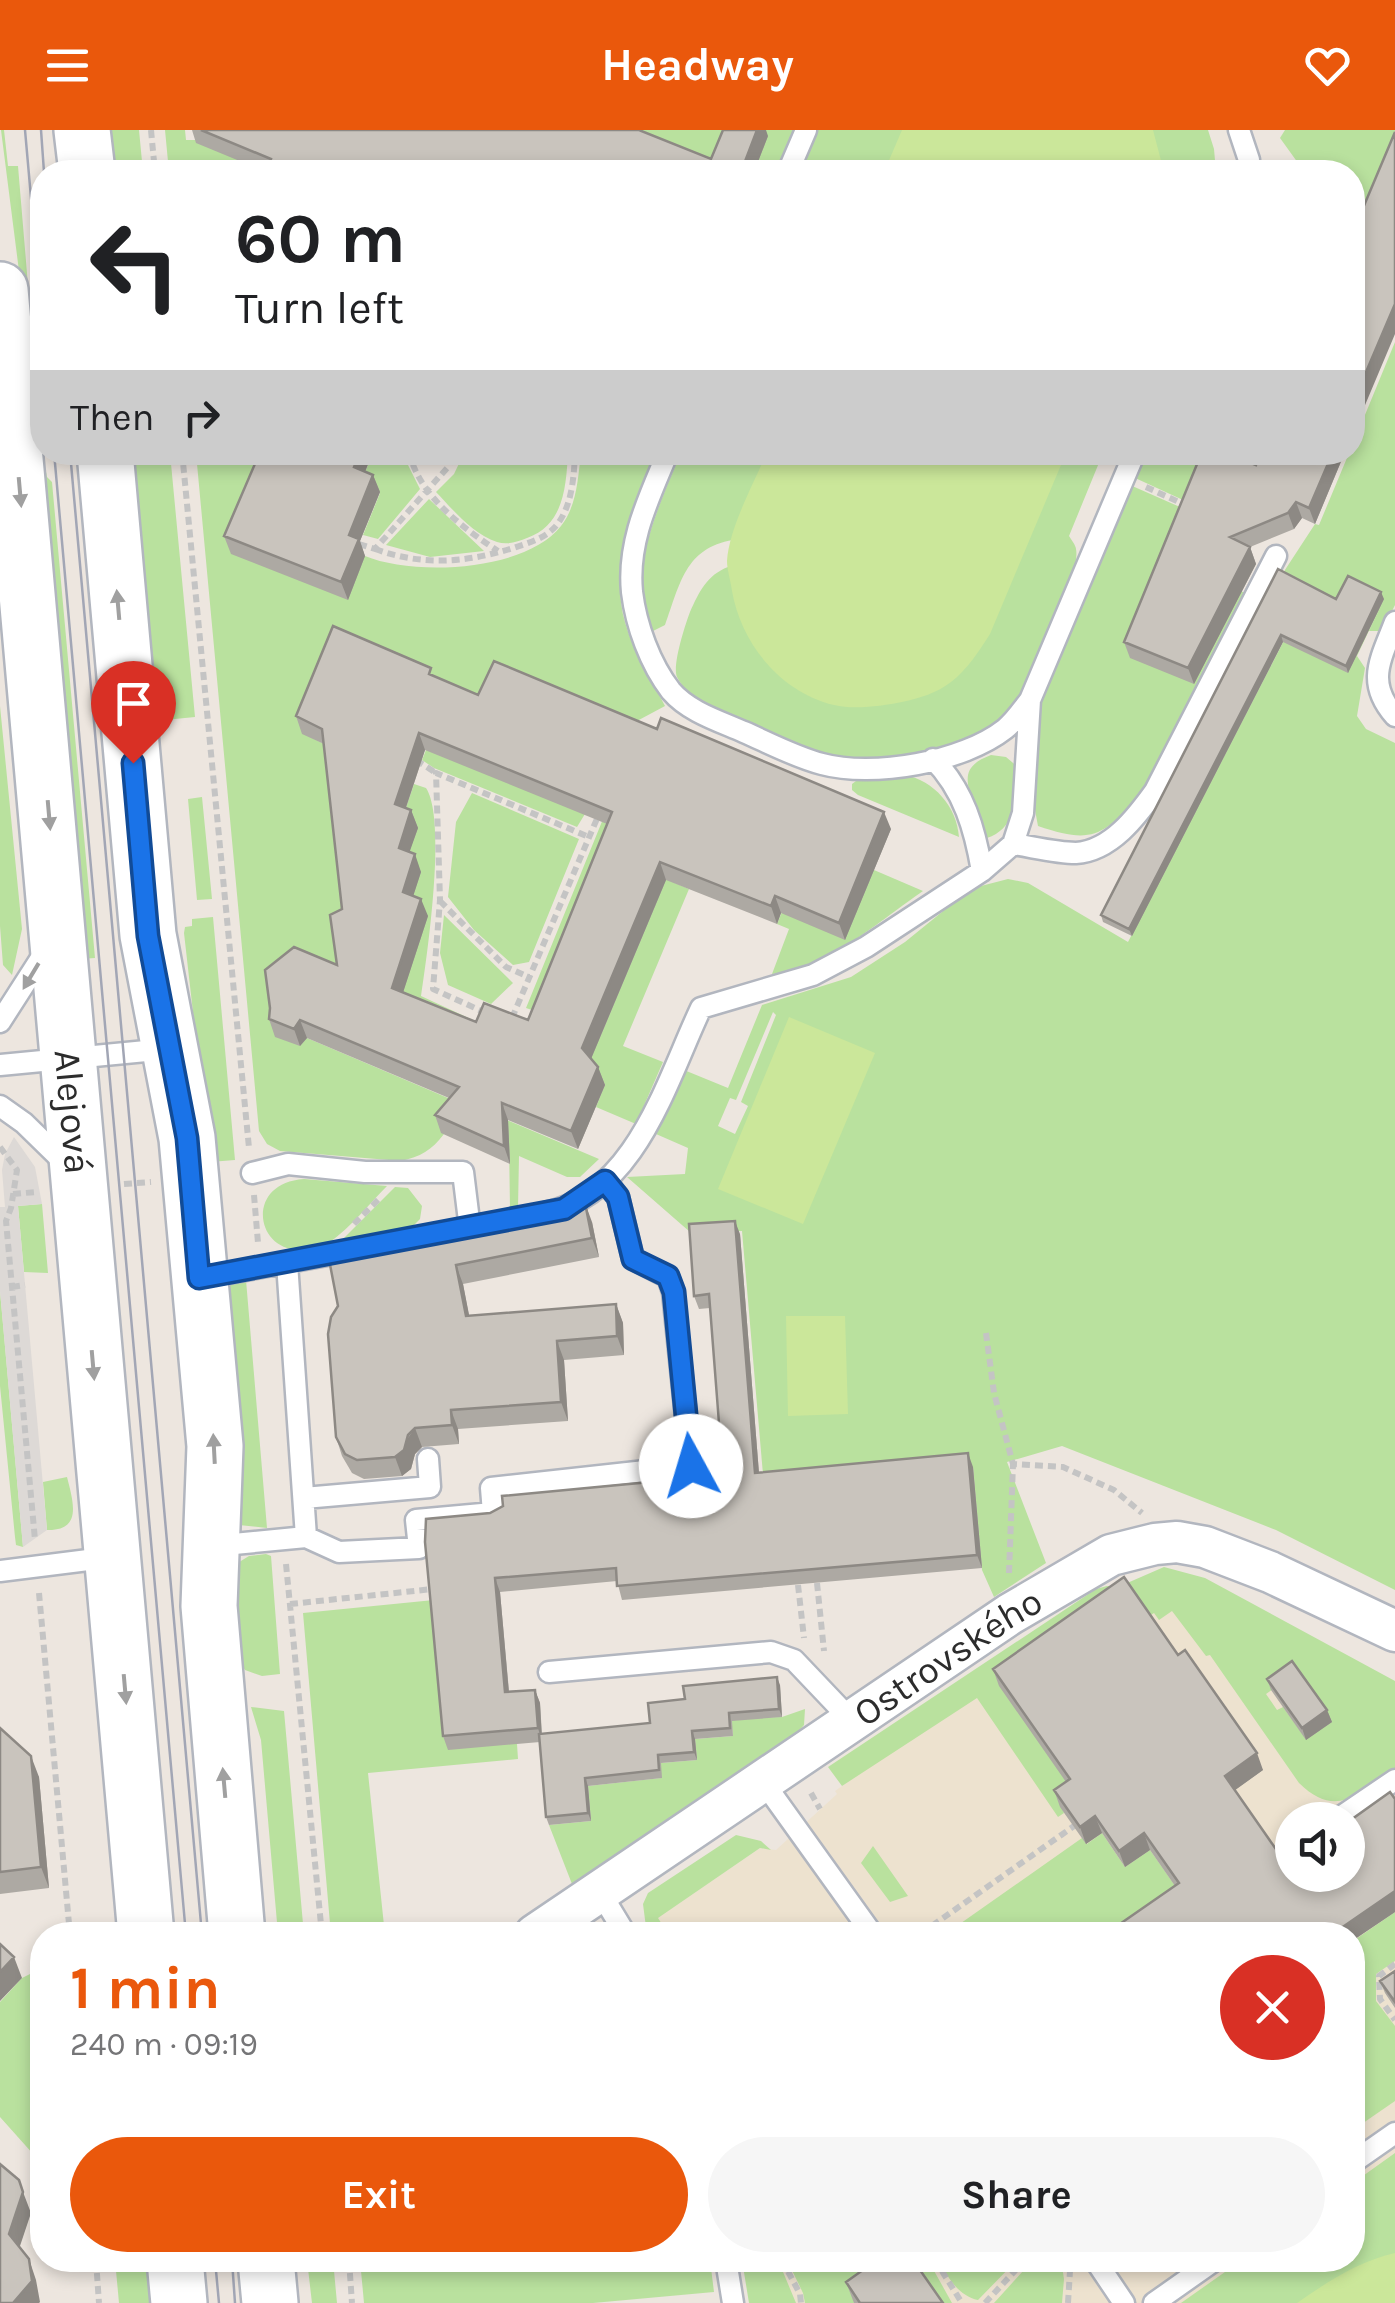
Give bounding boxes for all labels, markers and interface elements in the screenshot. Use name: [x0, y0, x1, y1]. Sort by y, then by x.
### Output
icon: menu: [40, 38, 95, 93]
icon: heart: [1300, 38, 1355, 93]
text: Headway: [601, 39, 794, 91]
text: 60 m: [235, 198, 406, 280]
icon: left: [70, 200, 200, 330]
text: Turn left: [235, 282, 404, 334]
icon: right: [174, 390, 229, 445]
text: Then: [70, 395, 154, 440]
one-way arrow: [12, 476, 28, 508]
one-way arrow: [110, 588, 126, 620]
pin: [91, 661, 176, 764]
icon: arrive: [106, 676, 161, 731]
one-way arrow: [41, 800, 57, 832]
one-way arrow: [23, 962, 40, 990]
street label: Alejová: [45, 1048, 100, 1176]
one-way arrow: [86, 1350, 102, 1382]
position arrow: [639, 1414, 743, 1518]
one-way arrow: [206, 1432, 222, 1464]
street label: Ostrovského: [845, 1578, 1050, 1736]
one-way arrow: [117, 1673, 133, 1705]
one-way arrow: [216, 1767, 232, 1799]
map controls: [1275, 1802, 1365, 1892]
button: sound: [1275, 1802, 1365, 1892]
text: 1 min: [70, 1953, 221, 2023]
button: close: [1220, 1955, 1325, 2060]
text: 240 m · 09:19: [70, 2026, 258, 2063]
button: Exit: [70, 2137, 688, 2252]
button: Share: [708, 2137, 1325, 2252]

